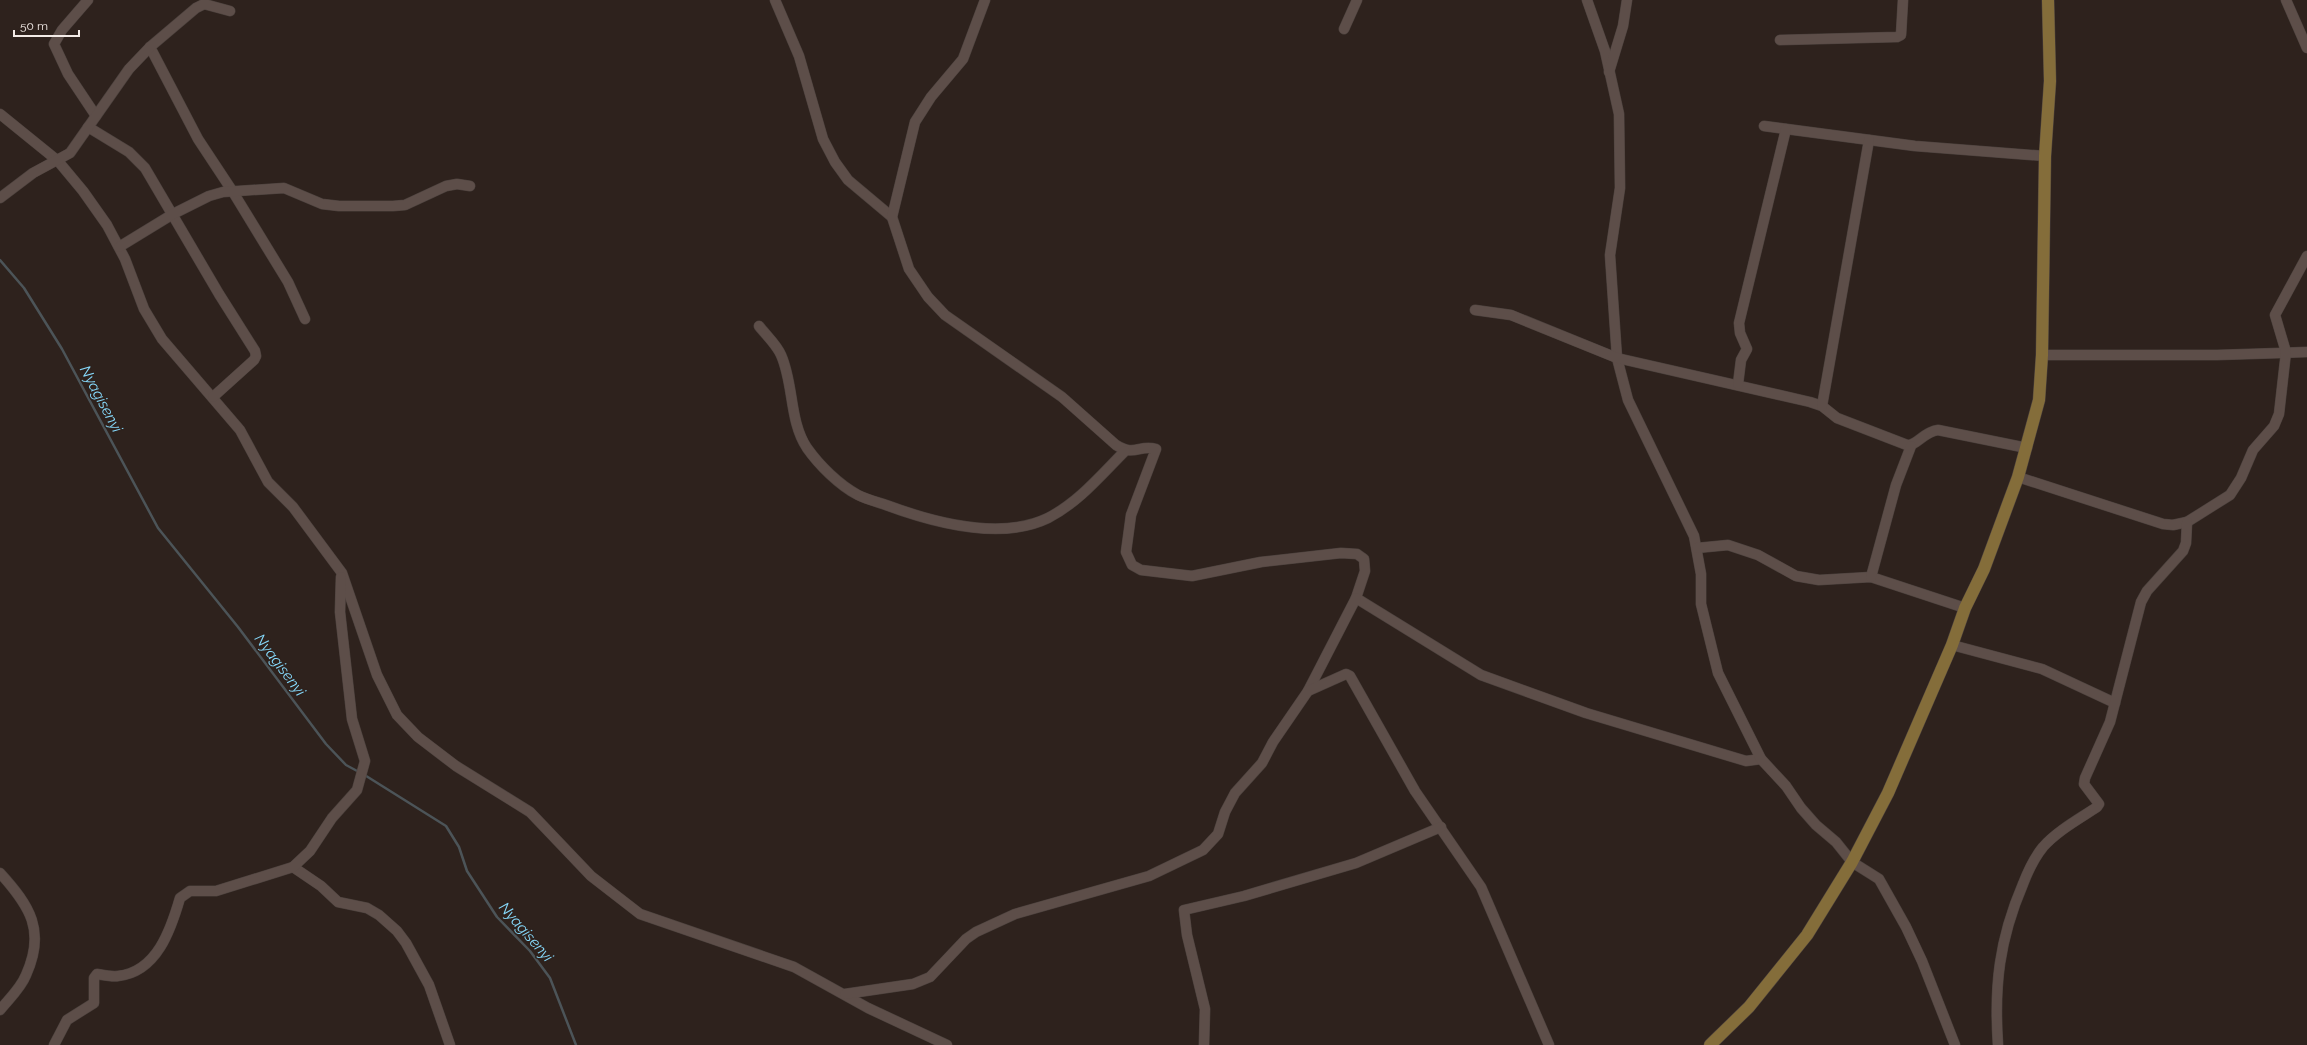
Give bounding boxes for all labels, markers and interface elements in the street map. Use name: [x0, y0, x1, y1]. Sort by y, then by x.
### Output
scale bar: [14, 12, 79, 38]
text: 50 m: [20, 19, 48, 33]
water label: Nyagisenyi: [76, 362, 126, 436]
water label: Nyagisenyi: [251, 630, 310, 700]
water label: Nyagisenyi: [495, 899, 557, 966]

